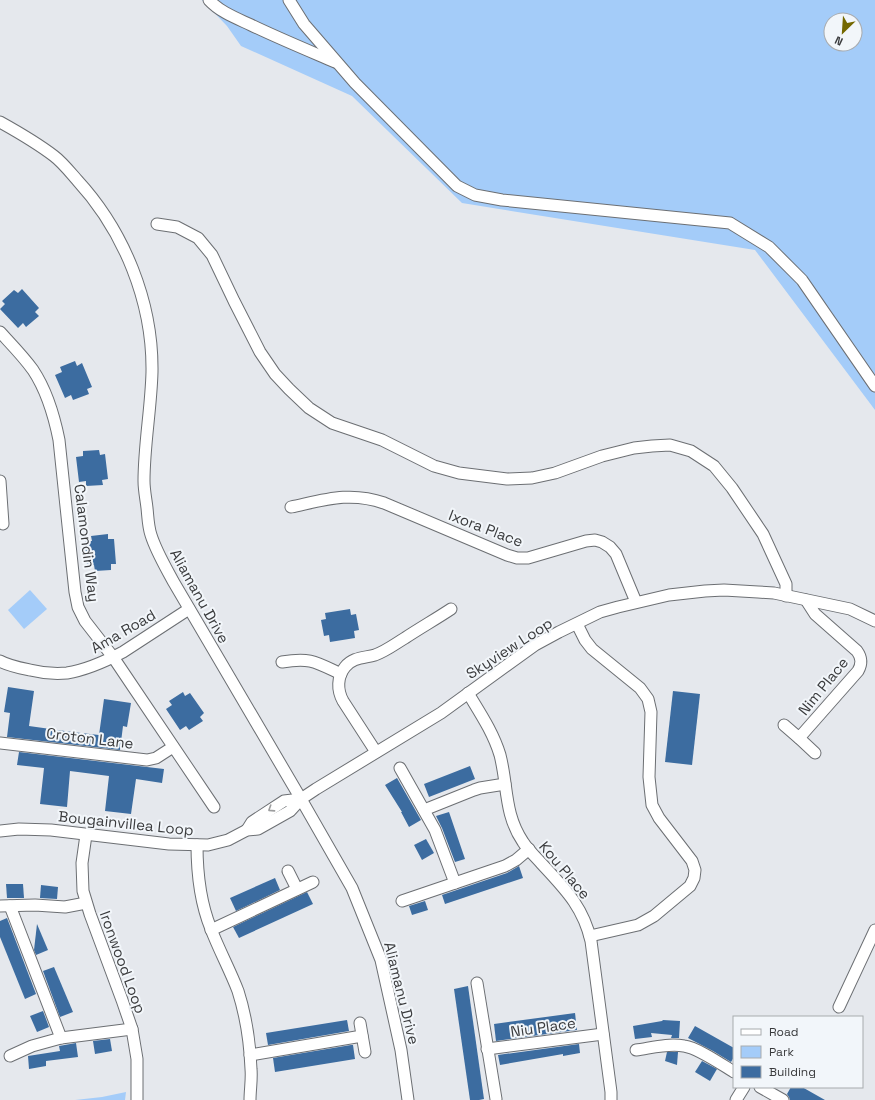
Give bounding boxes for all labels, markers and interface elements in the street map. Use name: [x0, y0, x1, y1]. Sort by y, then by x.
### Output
north arrow: [823, 12, 863, 52]
text: N: [832, 33, 845, 49]
street label: Calamondin Way: [70, 483, 104, 603]
street label: Ixora Place: [446, 505, 526, 551]
street label: Aliamanu Drive: [166, 545, 234, 647]
street label: Ama Road: [87, 605, 159, 657]
street label: Skyview Loop: [462, 613, 556, 683]
street label: Nim Place: [794, 653, 852, 719]
street label: Croton Lane: [45, 723, 135, 753]
one-way arrow: [268, 804, 275, 812]
street label: Bougainvillea Loop: [57, 806, 195, 840]
street label: Kou Place: [535, 837, 595, 903]
street label: Ironwood Loop: [96, 908, 150, 1016]
street label: Aliamanu Drive: [380, 940, 424, 1046]
street label: Niu Place: [509, 1013, 577, 1041]
legend: [733, 1016, 863, 1088]
text: Road: [769, 1024, 798, 1040]
text: Park: [769, 1044, 794, 1060]
text: Building: [769, 1064, 816, 1080]

